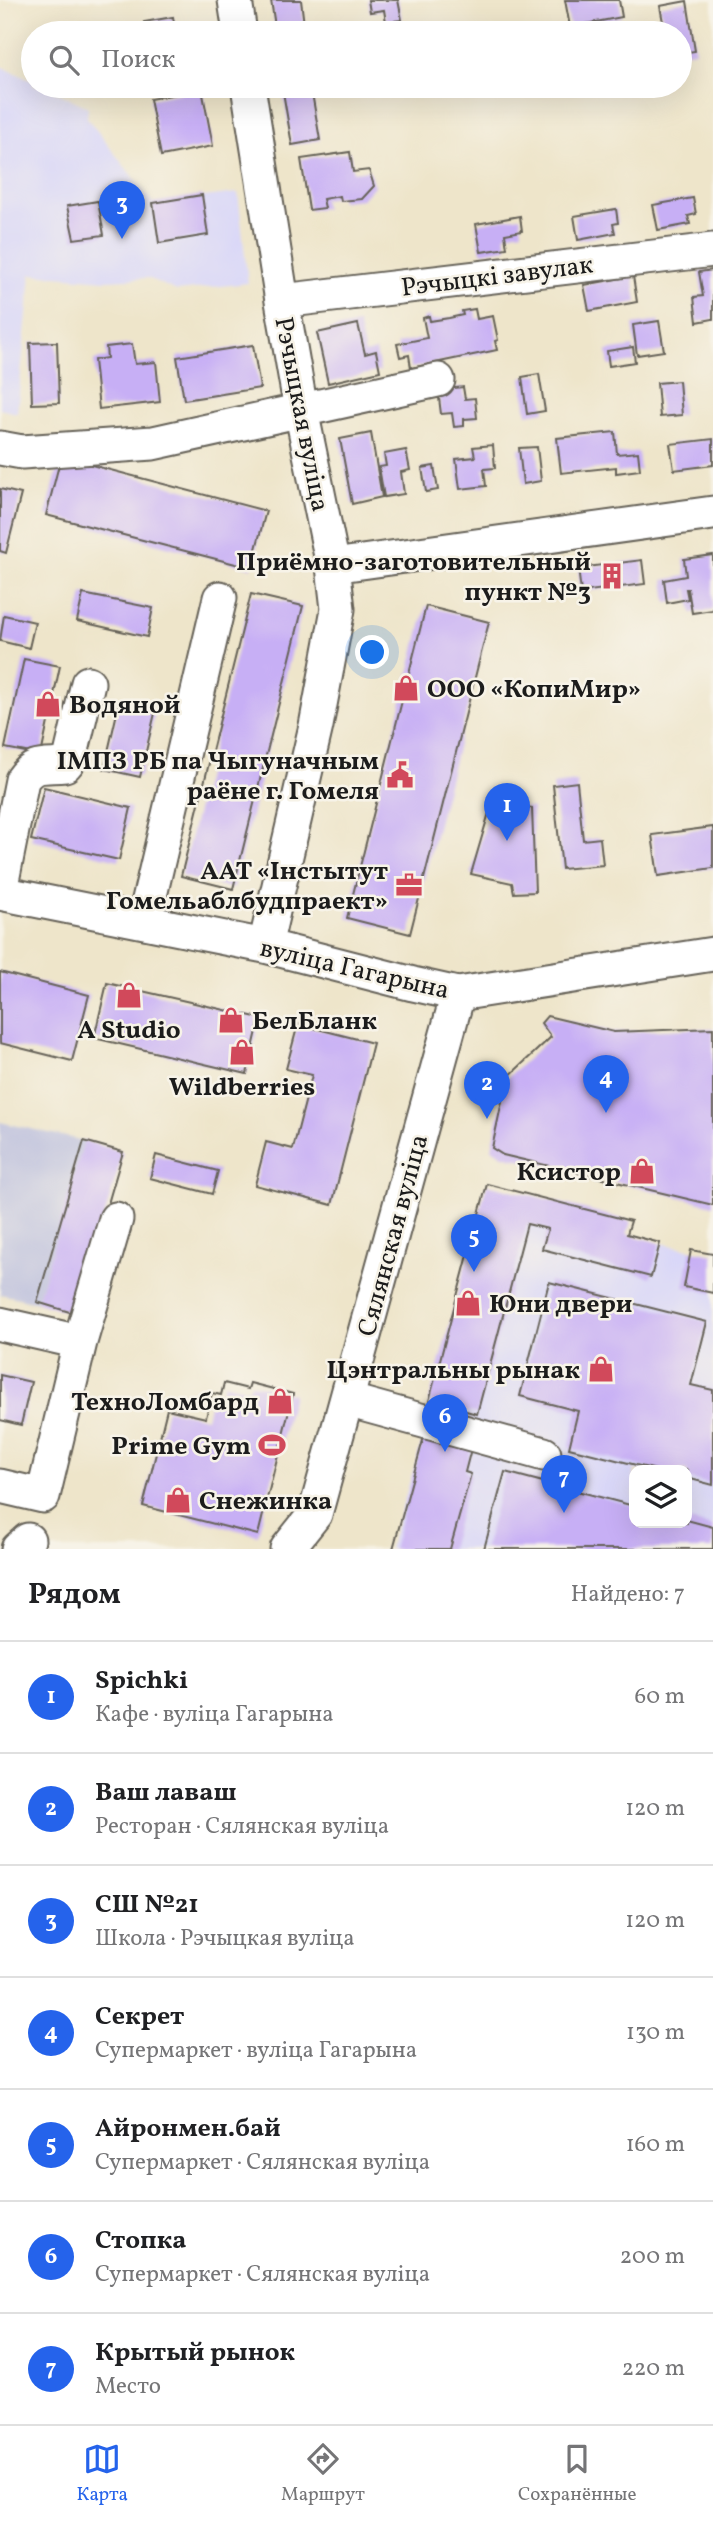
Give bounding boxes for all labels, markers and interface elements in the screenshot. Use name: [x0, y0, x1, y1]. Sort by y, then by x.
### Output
search box: [21, 21, 692, 98]
icon: search: [45, 41, 83, 79]
text: Поиск: [101, 42, 175, 78]
pin: 3: [99, 181, 145, 239]
street label: Рэчыцкі завулак: [399, 247, 595, 307]
street label: Рэчыцкая вуліца: [265, 314, 338, 515]
place label: Приёмно-заготовительный пункт №3: [236, 545, 591, 611]
building icon: Приёмно-заготовительный пункт №3: [597, 561, 627, 591]
your location: [355, 635, 389, 669]
place label: ООО «КопиМир»: [427, 672, 641, 708]
shop icon: ООО «КопиМир»: [391, 673, 421, 703]
place label: Водяной: [69, 688, 180, 724]
shop icon: Водяной: [33, 689, 63, 719]
place label: ІМПЗ РБ па Чыгуначным раёне г. Гомеля: [57, 744, 379, 810]
public building icon: ІМПЗ РБ па Чыгуначным раёне г. Гомеля: [385, 760, 415, 790]
pin: 1: [484, 783, 530, 841]
place label: ААТ «Інстытут Гомельаблбудпраект»: [106, 854, 389, 920]
office icon: ААТ «Інстытут Гомельаблбудпраект»: [394, 870, 424, 900]
street label: вуліца Гагарына: [256, 931, 453, 1009]
shop icon: A Studio: [114, 980, 144, 1010]
place label: БелБланк: [252, 1004, 377, 1040]
shop icon: БелБланк: [216, 1005, 246, 1035]
place label: A Studio: [77, 1013, 181, 1049]
shop icon: Wildberries: [227, 1037, 257, 1067]
pin: 4: [583, 1055, 629, 1113]
pin: 2: [464, 1061, 510, 1119]
place label: Wildberries: [169, 1070, 315, 1106]
street label: Сялянская вуліца: [350, 1131, 438, 1341]
place label: Ксистор: [516, 1155, 621, 1191]
shop icon: Ксистор: [627, 1156, 657, 1186]
pin: 5: [451, 1214, 497, 1272]
place label: Юни двери: [489, 1287, 632, 1323]
shop icon: Юни двери: [453, 1288, 483, 1318]
place label: Цэнтральны рынак: [327, 1353, 580, 1389]
shop icon: Цэнтральны рынак: [586, 1354, 616, 1384]
place label: ТехноЛомбард: [71, 1385, 259, 1421]
shop icon: ТехноЛомбард: [265, 1386, 295, 1416]
pin: 6: [422, 1394, 468, 1452]
place label: Prime Gym: [111, 1429, 251, 1465]
sports icon: Prime Gym: [257, 1430, 287, 1460]
pin: 7: [541, 1455, 587, 1513]
map controls: [629, 1465, 692, 1528]
button: layers: [629, 1465, 692, 1528]
place label: Снежинка: [199, 1484, 332, 1520]
shop icon: Снежинка: [163, 1485, 193, 1515]
text: Рядом: [28, 1574, 121, 1616]
text: Найдено: 7: [571, 1579, 685, 1611]
text: Spichki: [95, 1663, 188, 1699]
text: 1: [46, 1681, 56, 1713]
text: 60 m: [635, 1681, 685, 1713]
text: Кафе · вуліца Гагарына: [95, 1699, 334, 1731]
text: Ваш лаваш: [95, 1775, 237, 1811]
text: 2: [45, 1793, 57, 1825]
text: 120 m: [625, 1793, 685, 1825]
text: Ресторан · Сялянская вуліца: [95, 1811, 389, 1843]
text: СШ №21: [95, 1887, 199, 1923]
text: 3: [45, 1905, 57, 1937]
text: 120 m: [625, 1905, 685, 1937]
text: Школа · Рэчыцкая вуліца: [95, 1923, 355, 1955]
text: Секрет: [95, 1999, 184, 2035]
text: 4: [44, 2017, 58, 2049]
text: 130 m: [626, 2017, 685, 2049]
text: Супермаркет · вуліца Гагарына: [95, 2035, 417, 2067]
text: Айронмен.бай: [95, 2111, 281, 2147]
text: 5: [45, 2129, 57, 2161]
text: 160 m: [626, 2129, 685, 2161]
text: Супермаркет · Сялянская вуліца: [95, 2147, 430, 2179]
text: Стопка: [95, 2223, 186, 2259]
text: 6: [45, 2241, 57, 2273]
text: 200 m: [620, 2241, 685, 2273]
text: Супермаркет · Сялянская вуліца: [95, 2259, 430, 2291]
text: Крытый рынок: [95, 2335, 295, 2371]
text: 7: [46, 2353, 57, 2385]
text: 220 m: [622, 2353, 685, 2385]
text: Место: [95, 2371, 161, 2403]
tab: Карта: [77, 2440, 128, 2508]
tab: Маршрут: [281, 2440, 365, 2508]
tab: Сохранённые: [518, 2440, 636, 2508]

